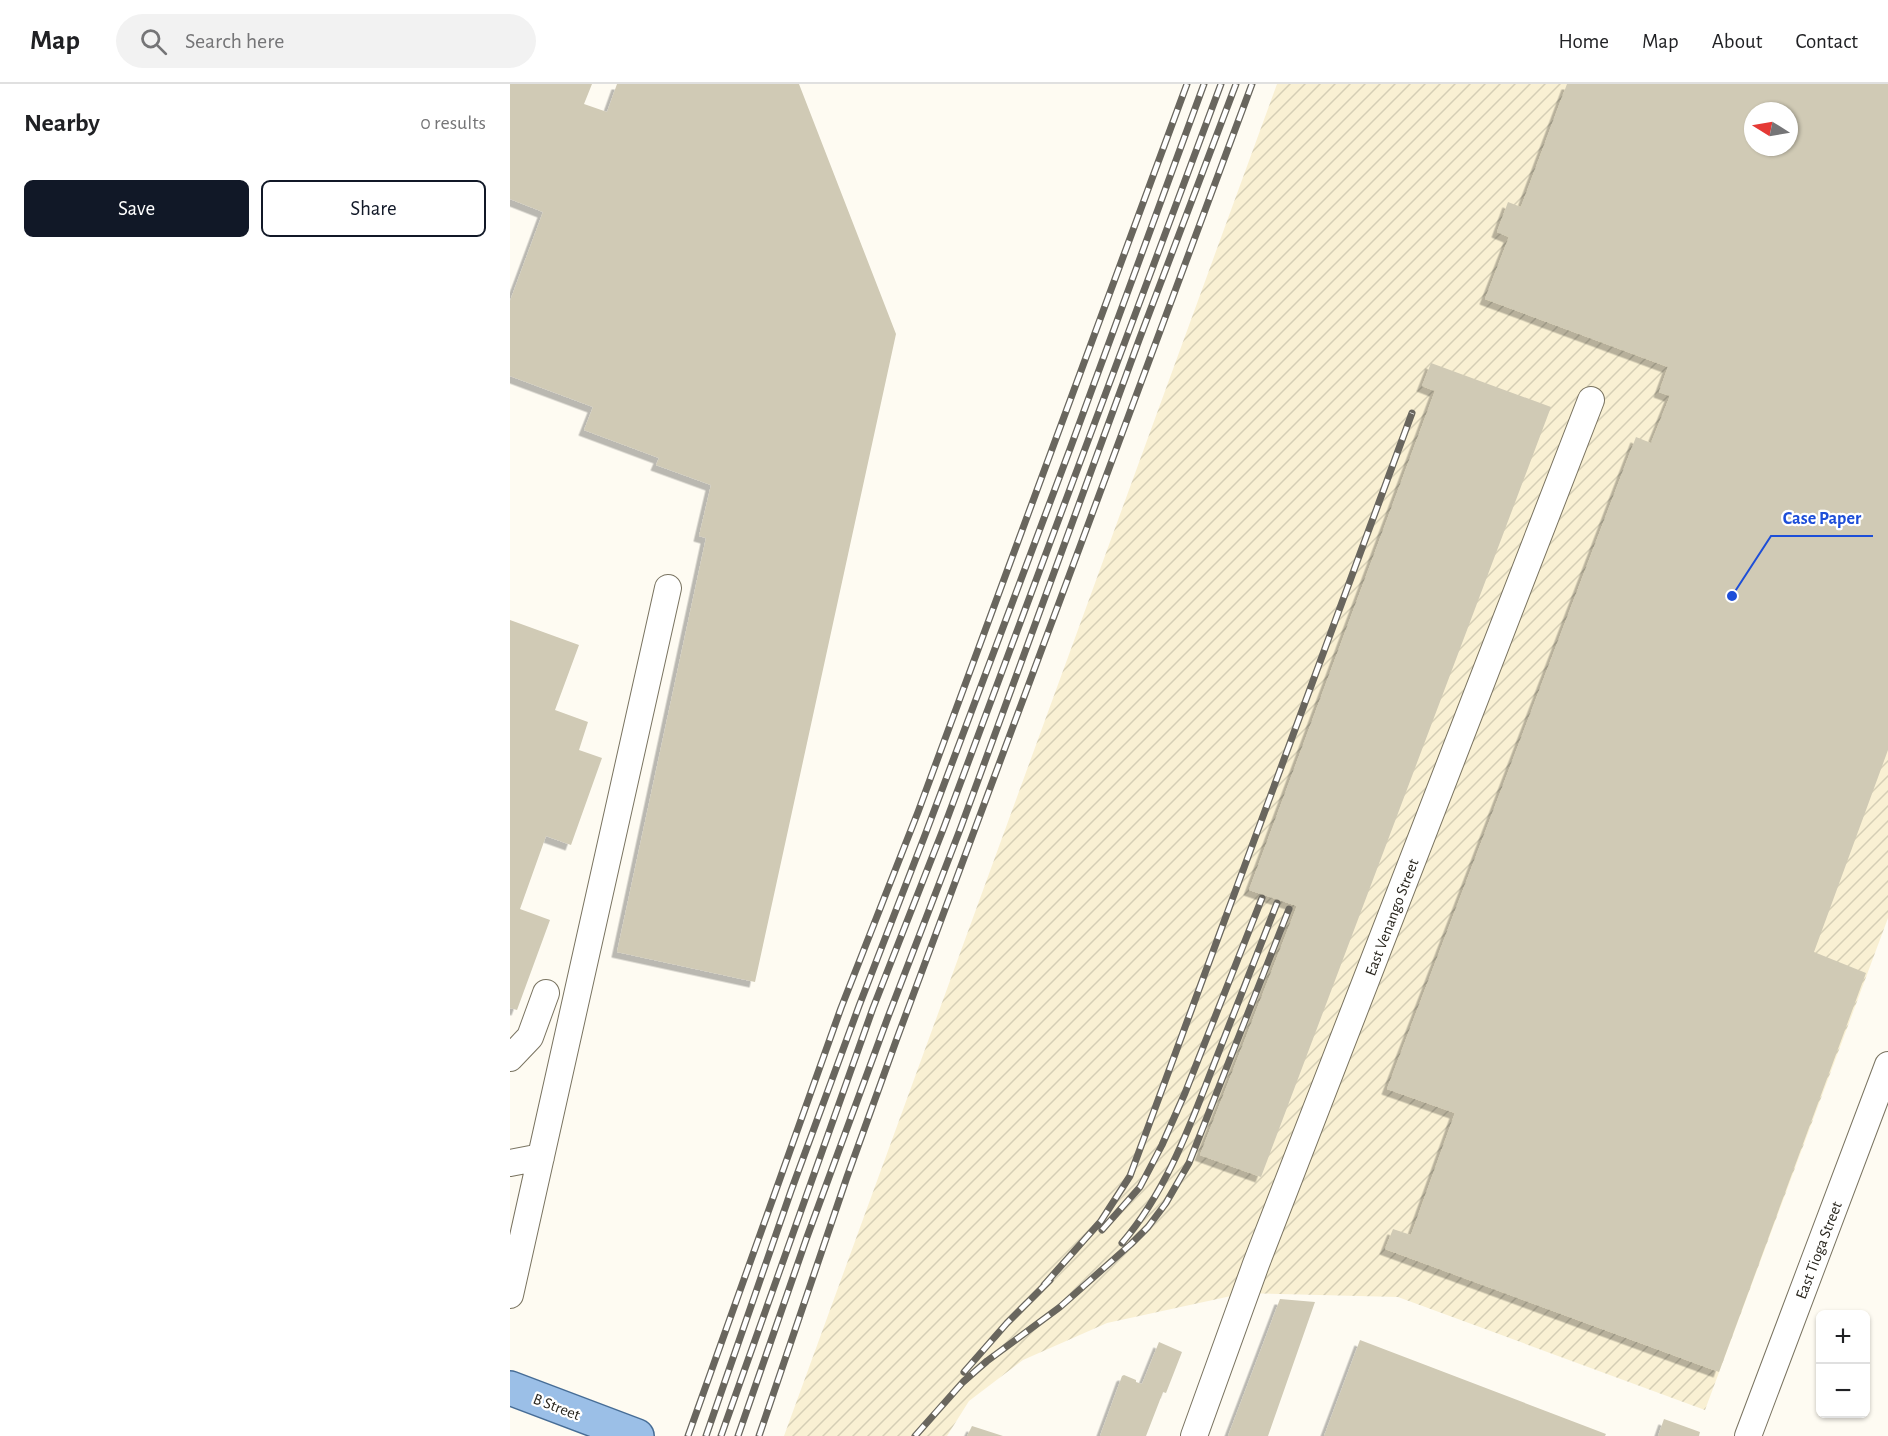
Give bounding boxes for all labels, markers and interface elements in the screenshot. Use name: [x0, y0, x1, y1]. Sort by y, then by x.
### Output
search box: [116, 14, 536, 68]
icon: search: [137, 25, 170, 58]
text: Map: [30, 27, 80, 55]
text: Search here: [185, 30, 284, 52]
text: Home: [1558, 31, 1609, 52]
text: Map: [1642, 31, 1679, 52]
text: About: [1712, 31, 1762, 52]
text: Contact: [1795, 31, 1858, 52]
north arrow: [1744, 102, 1798, 156]
text: Nearby: [24, 110, 100, 136]
text: 0 results: [420, 113, 486, 133]
button: Save: [24, 180, 249, 237]
button: Share: [261, 180, 486, 237]
callout: Case Paper: [1771, 500, 1873, 536]
text: Case Paper: [1783, 510, 1862, 528]
street label: East Venango Street: [1362, 857, 1422, 978]
street label: East Tioga Street: [1793, 1199, 1845, 1301]
map controls: [1816, 1310, 1870, 1418]
button: +: [1816, 1310, 1870, 1364]
button: −: [1816, 1364, 1870, 1418]
street label: B Street: [531, 1391, 582, 1423]

